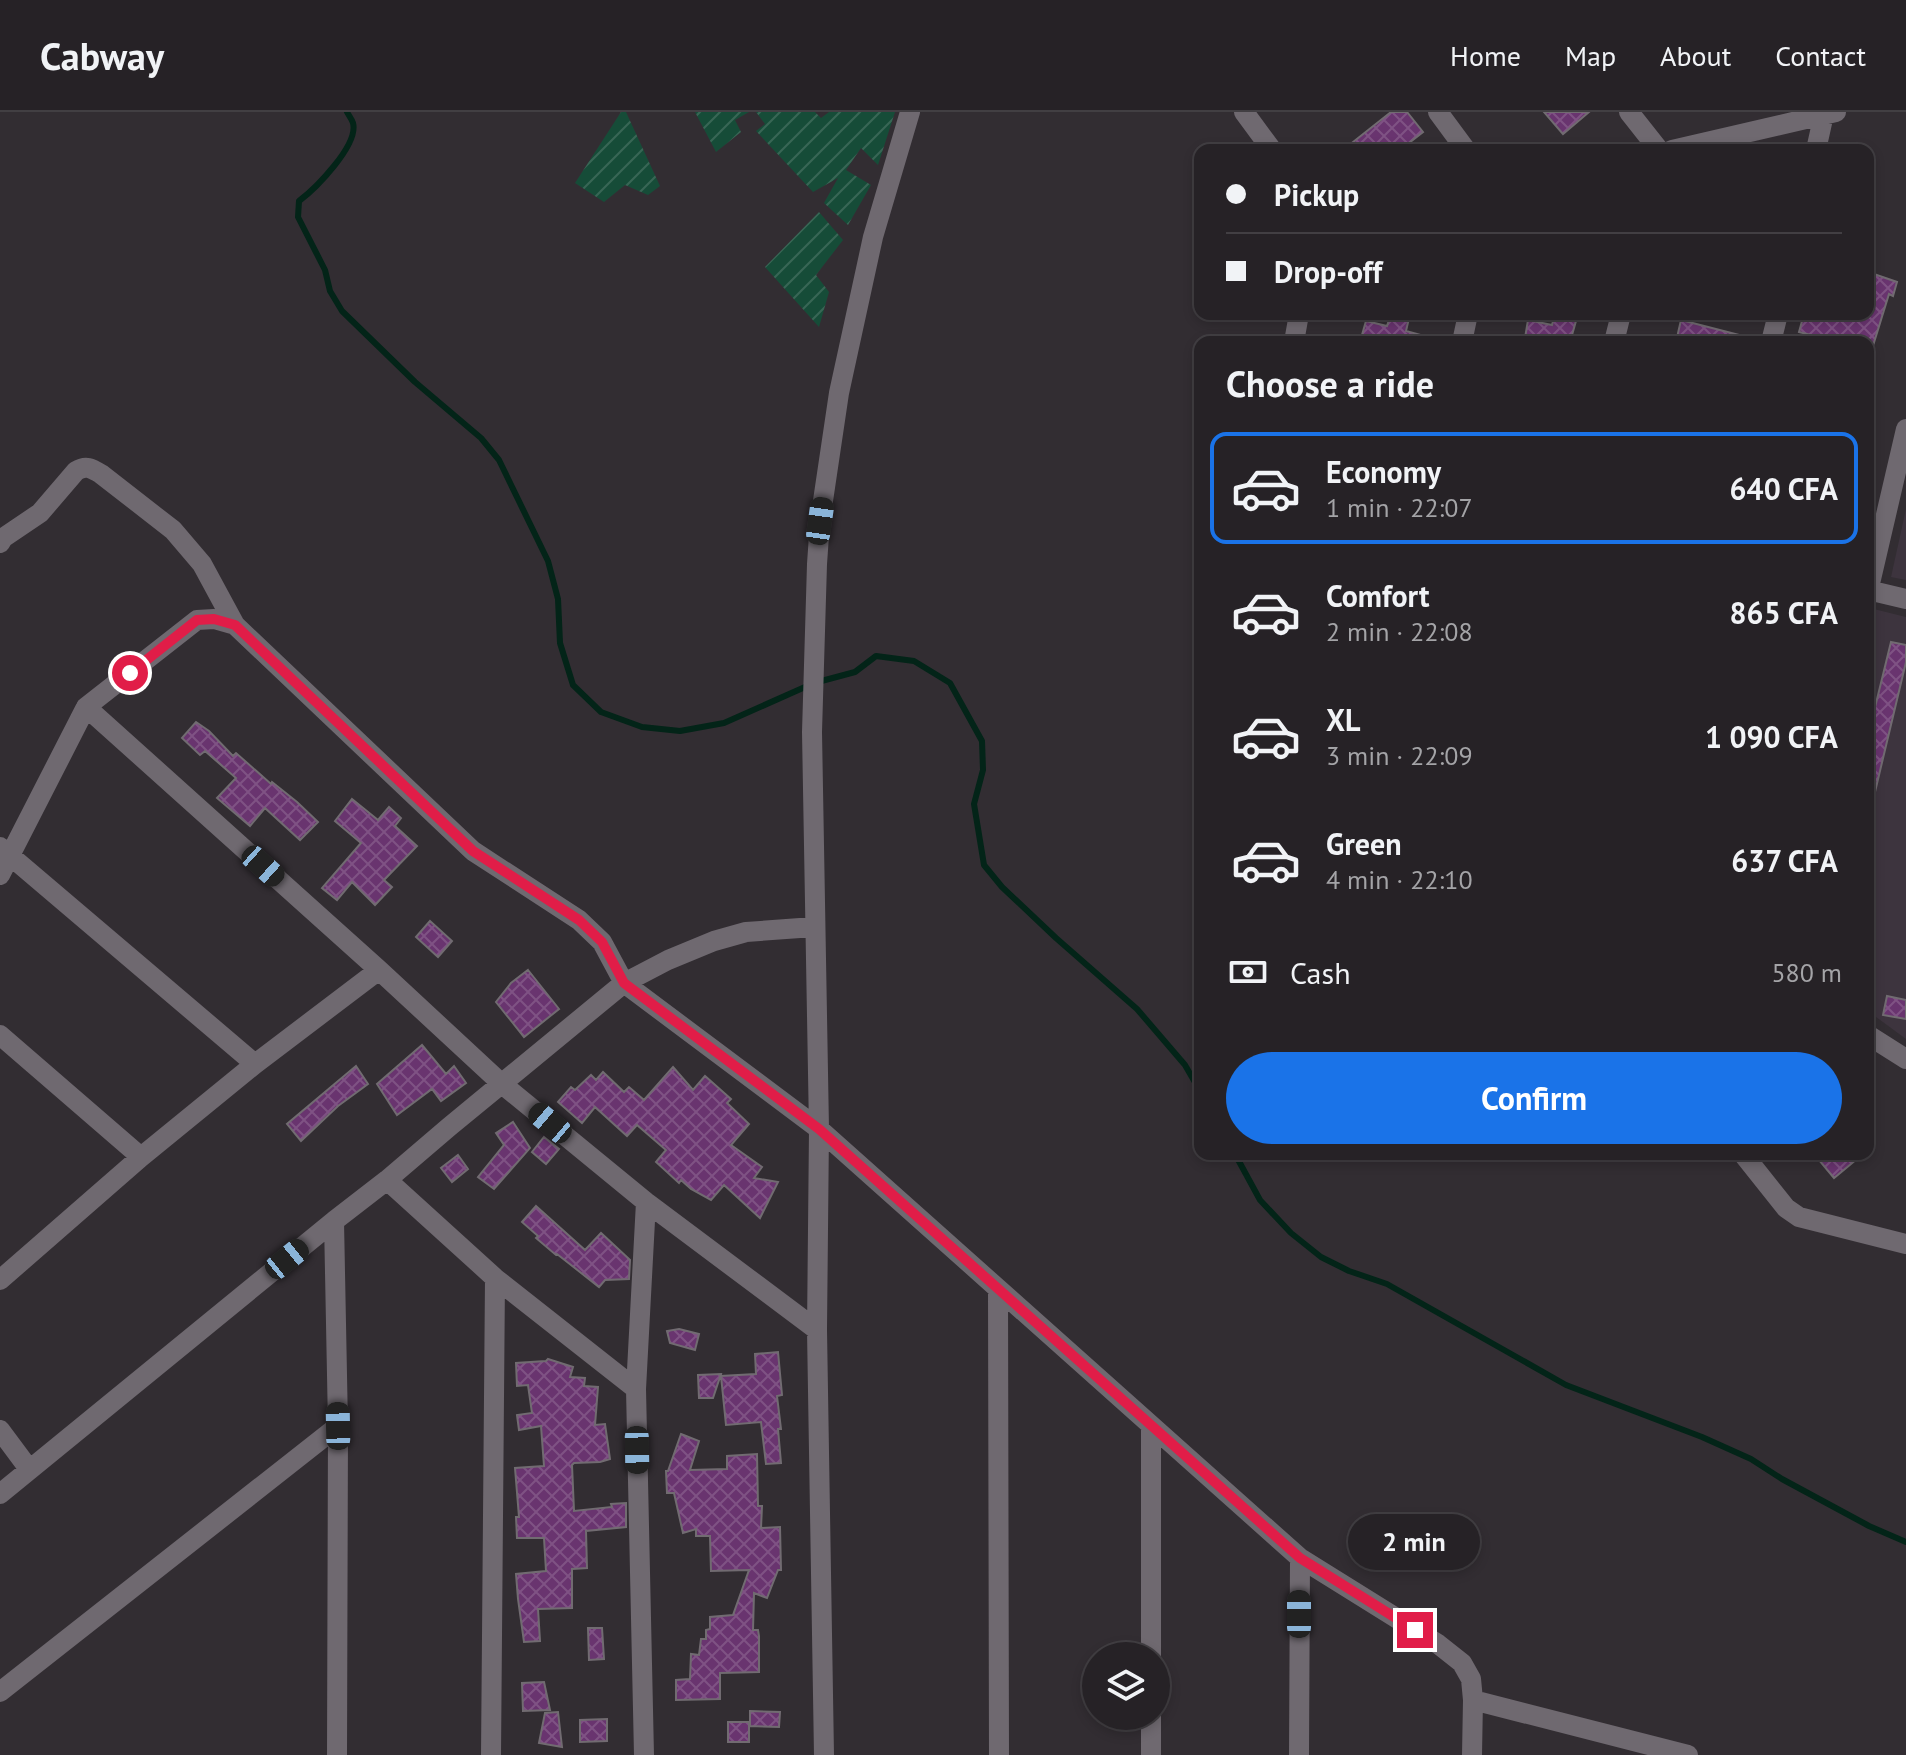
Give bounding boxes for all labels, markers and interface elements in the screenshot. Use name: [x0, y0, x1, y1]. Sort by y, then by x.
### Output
text: Cabway: [40, 31, 164, 80]
text: Home: [1450, 37, 1521, 74]
text: Map: [1565, 37, 1616, 74]
text: About: [1660, 37, 1731, 74]
text: Contact: [1775, 37, 1866, 74]
text: Pickup: [1274, 175, 1359, 214]
text: Drop-off: [1274, 252, 1382, 291]
text: Choose a ride: [1226, 360, 1434, 407]
icon: car: [1230, 452, 1302, 524]
text: Economy: [1326, 452, 1441, 491]
text: 640 CFA: [1730, 469, 1838, 508]
text: 1 min · 22:07: [1326, 491, 1473, 524]
car: [805, 496, 835, 546]
icon: car: [1230, 576, 1302, 648]
text: Comfort: [1326, 576, 1429, 615]
text: 865 CFA: [1730, 593, 1838, 632]
text: 2 min · 22:08: [1326, 615, 1473, 648]
route start: [112, 655, 148, 691]
icon: car: [1230, 700, 1302, 772]
text: XL: [1326, 700, 1360, 739]
text: 1 090 CFA: [1705, 717, 1838, 756]
text: 3 min · 22:09: [1326, 739, 1473, 772]
icon: car: [1230, 824, 1302, 896]
text: Green: [1326, 824, 1401, 863]
car: [237, 841, 289, 891]
text: 637 CFA: [1731, 841, 1838, 880]
text: 4 min · 22:10: [1326, 863, 1473, 896]
icon: cash: [1226, 950, 1270, 994]
text: Cash: [1290, 953, 1351, 992]
text: 580 m: [1771, 956, 1842, 989]
button: Confirm: [1226, 1052, 1842, 1144]
car: [524, 1098, 576, 1148]
car: [261, 1235, 313, 1283]
car: [326, 1402, 350, 1450]
car: [625, 1426, 649, 1474]
callout: 2 min: [1349, 1514, 1481, 1570]
text: 2 min: [1382, 1525, 1446, 1558]
car: [1287, 1590, 1311, 1638]
route end: [1397, 1612, 1433, 1648]
map controls: [1082, 1642, 1170, 1730]
button: layers: [1082, 1642, 1170, 1730]

